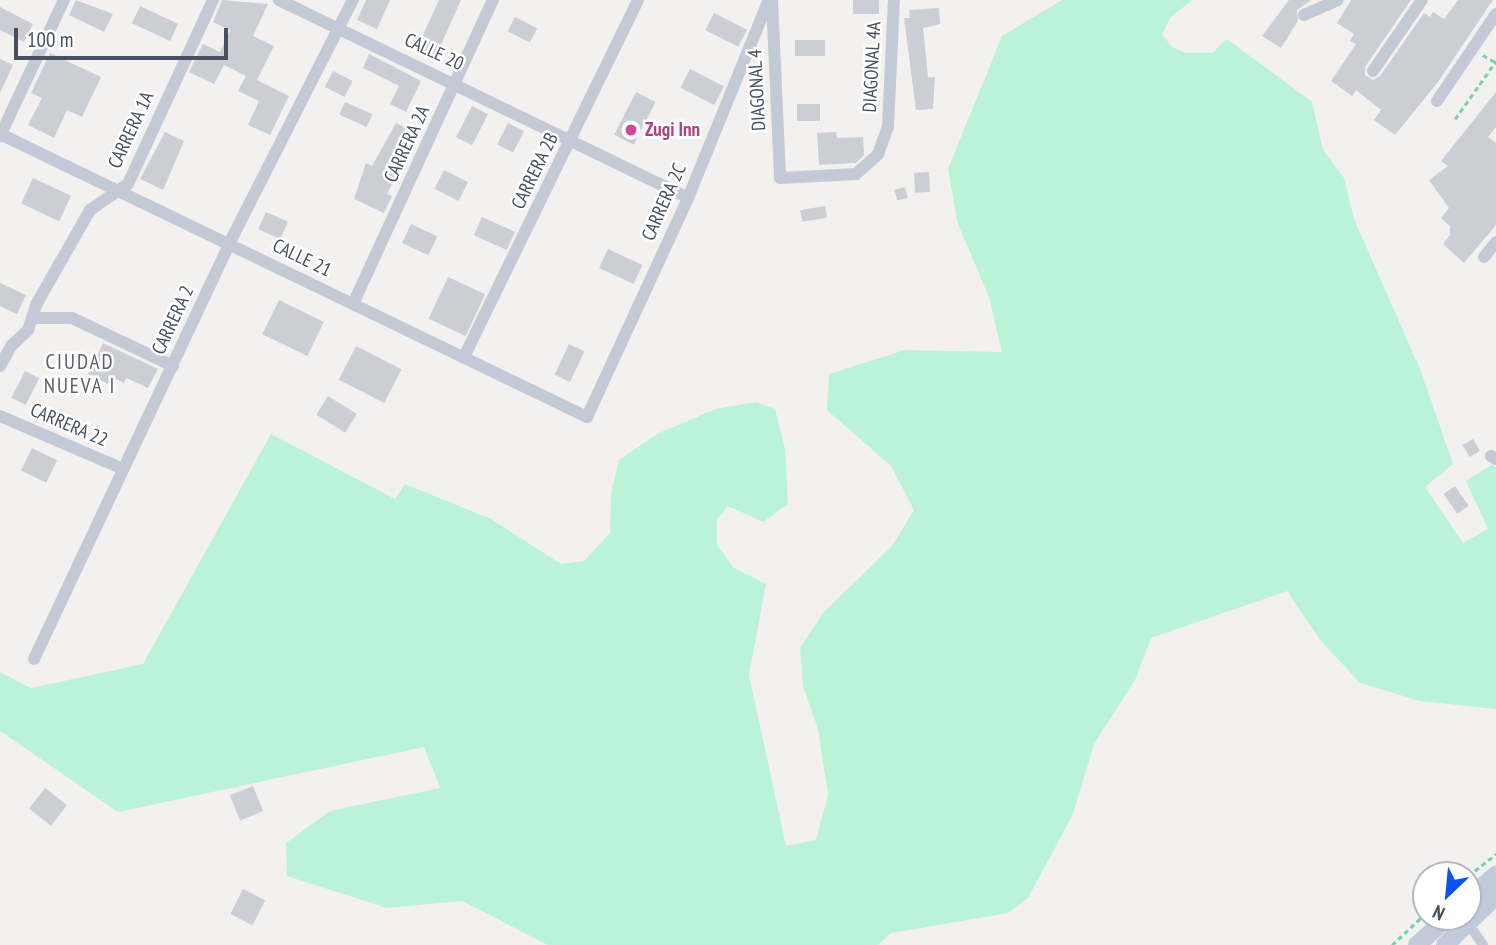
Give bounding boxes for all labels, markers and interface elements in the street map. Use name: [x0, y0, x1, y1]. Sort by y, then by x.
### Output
scale bar: [18, 14, 231, 58]
street label: DIAGONAL 4A: [858, 21, 886, 113]
text: 100 m: [27, 26, 73, 53]
street label: CALLE 20: [401, 29, 467, 75]
street label: DIAGONAL 4: [743, 48, 771, 132]
street label: CARRERA 1A: [103, 88, 159, 172]
street label: CARRERA 2A: [379, 102, 435, 186]
place label: Zugi Inn: [645, 119, 700, 141]
marker: Zugi Inn: [623, 122, 639, 138]
street label: CARRERA 2B: [507, 129, 563, 213]
street label: CARRERA 2C: [637, 160, 691, 244]
street label: CALLE 21: [269, 234, 335, 282]
street label: CARRERA 2: [147, 282, 199, 358]
district label: CIUDAD NUEVA I: [44, 349, 116, 399]
street label: CARRERA 22: [27, 398, 111, 452]
north arrow: [1412, 861, 1482, 931]
text: N: [1429, 900, 1449, 926]

